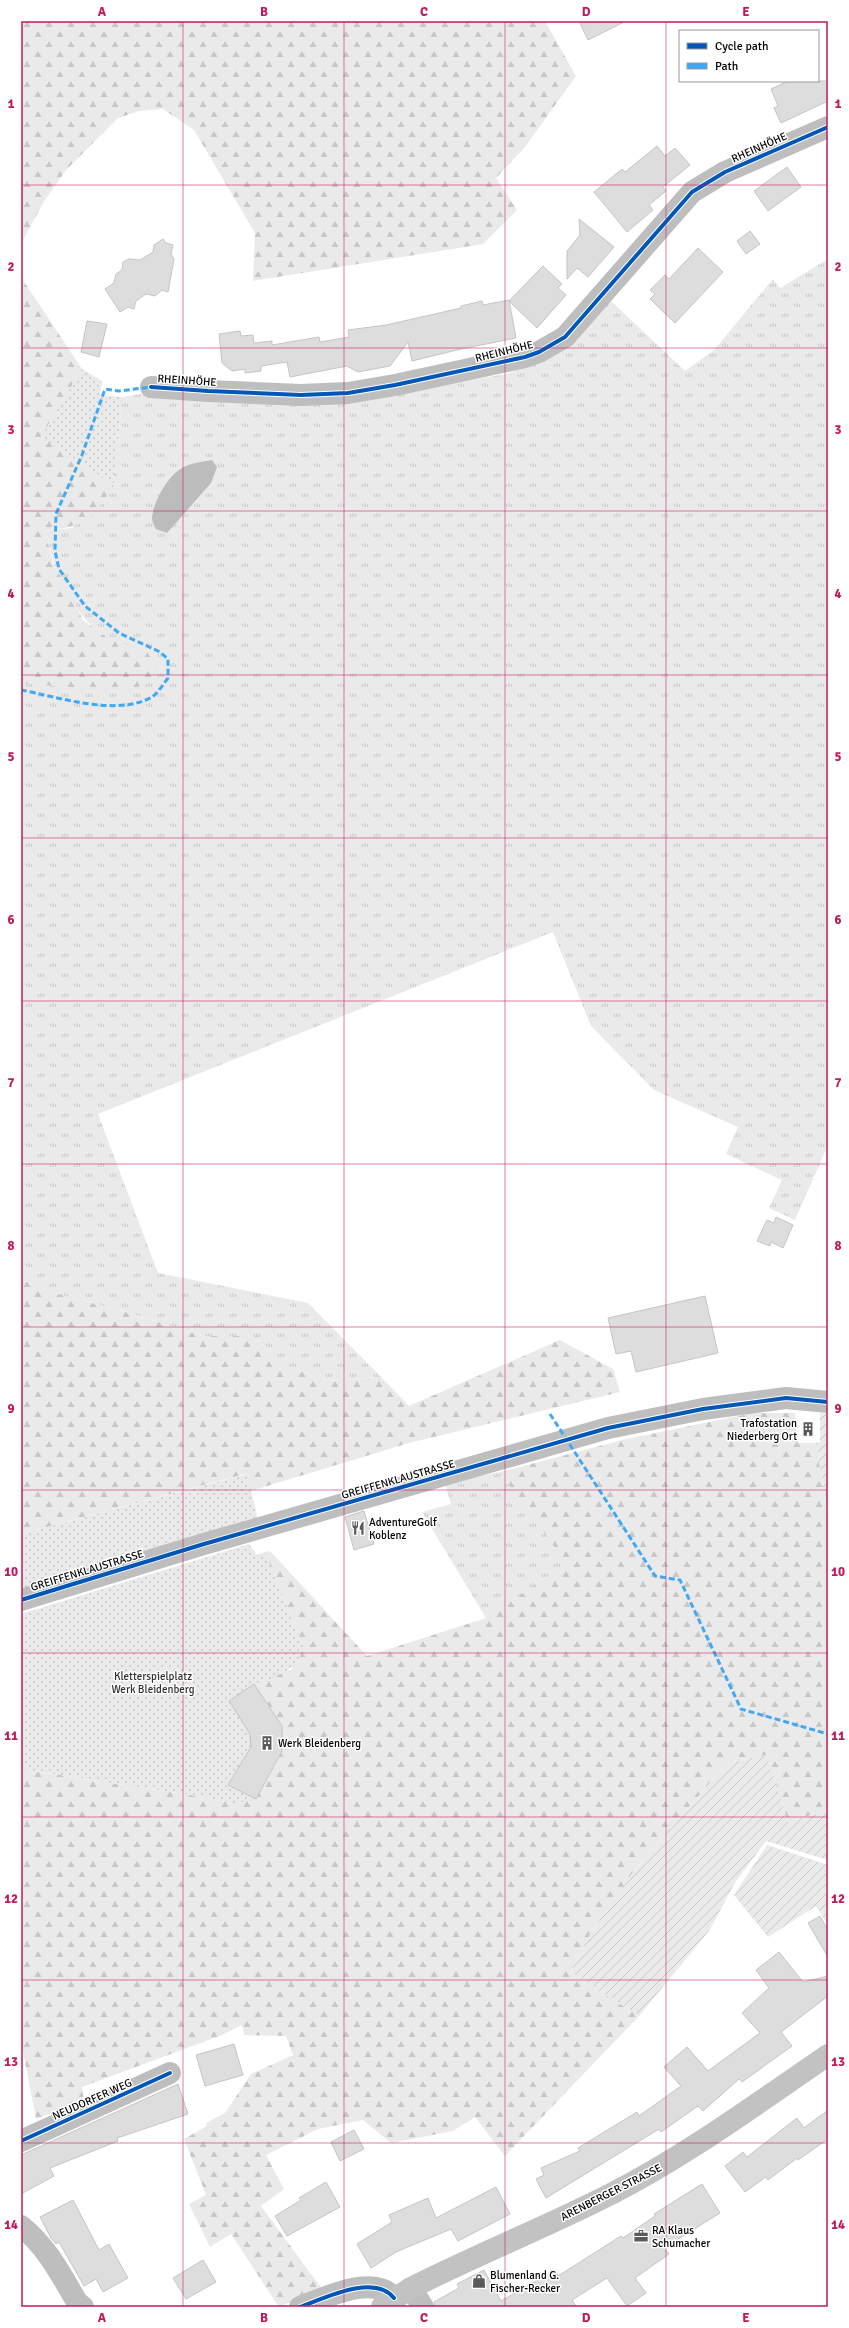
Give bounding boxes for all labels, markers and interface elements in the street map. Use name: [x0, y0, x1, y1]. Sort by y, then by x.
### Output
text: A: [98, 4, 107, 20]
text: B: [260, 4, 268, 20]
text: C: [420, 4, 428, 20]
text: D: [582, 4, 591, 20]
text: E: [742, 4, 750, 20]
legend: [679, 30, 819, 82]
text: Cycle path: [715, 39, 768, 54]
text: Path: [715, 59, 738, 74]
text: 1: [7, 96, 15, 112]
text: 1: [834, 96, 842, 112]
street label: RHEINHÖHE: [729, 129, 789, 165]
text: 2: [7, 259, 15, 275]
text: 2: [834, 259, 842, 275]
street label: RHEINHÖHE: [474, 337, 534, 365]
street label: RHEINHÖHE: [157, 371, 217, 389]
text: 3: [7, 422, 15, 438]
text: 3: [834, 422, 842, 438]
text: 4: [7, 586, 15, 602]
text: 4: [834, 586, 842, 602]
text: 5: [7, 749, 15, 765]
text: 5: [834, 749, 842, 765]
text: 6: [7, 912, 15, 928]
text: 6: [834, 912, 842, 928]
text: 7: [7, 1075, 15, 1091]
text: 7: [834, 1075, 842, 1091]
text: 8: [7, 1238, 15, 1254]
text: 8: [834, 1238, 842, 1254]
text: 9: [7, 1401, 15, 1417]
text: 9: [834, 1401, 842, 1417]
place label: Trafostation Niederberg Ort: [727, 1417, 797, 1443]
building icon: Trafostation Niederberg Ort: [800, 1421, 816, 1437]
street label: GREIFFENKLAUSTRASSE: [340, 1457, 456, 1502]
place label: AdventureGolf Koblenz: [369, 1516, 438, 1542]
restaurant icon: AdventureGolf Koblenz: [350, 1520, 366, 1536]
street label: GREIFFENKLAUSTRASSE: [29, 1547, 145, 1594]
text: 10: [4, 1564, 18, 1580]
text: 10: [831, 1564, 845, 1580]
park label: Kletterspielplatz Werk Bleidenberg: [111, 1670, 195, 1696]
text: 11: [4, 1728, 18, 1744]
text: 11: [831, 1728, 845, 1744]
building icon: Werk Bleidenberg: [259, 1735, 275, 1751]
place label: Werk Bleidenberg: [278, 1737, 361, 1750]
text: 12: [4, 1891, 18, 1907]
text: 12: [831, 1891, 845, 1907]
text: 13: [4, 2054, 18, 2070]
text: 13: [831, 2054, 845, 2070]
street label: NEUDORFER WEG: [50, 2076, 134, 2123]
street label: ARENBERGER STRASSE: [559, 2161, 664, 2224]
text: 14: [4, 2217, 18, 2233]
text: 14: [831, 2217, 845, 2233]
place label: RA Klaus Schumacher: [652, 2224, 710, 2250]
office icon: RA Klaus Schumacher: [633, 2228, 649, 2244]
place label: Blumenland G. Fischer-Recker: [490, 2269, 560, 2295]
shop icon: Blumenland G. Fischer-Recker: [471, 2273, 487, 2289]
text: A: [98, 2310, 107, 2326]
text: B: [260, 2310, 268, 2326]
text: C: [420, 2310, 428, 2326]
text: D: [582, 2310, 591, 2326]
text: E: [742, 2310, 750, 2326]

